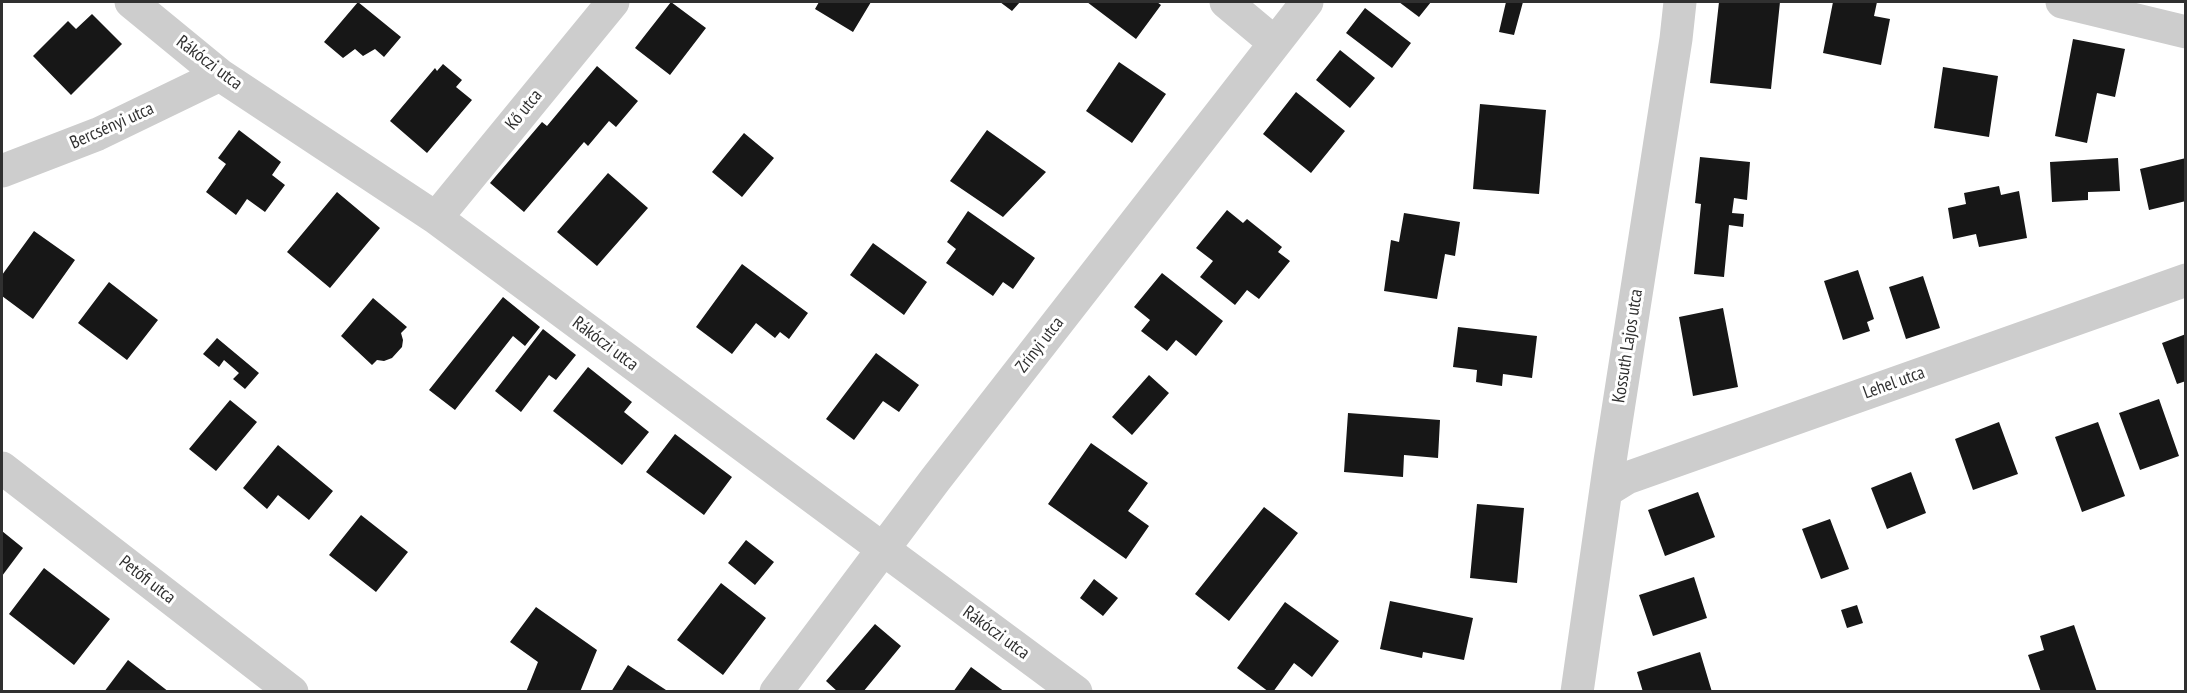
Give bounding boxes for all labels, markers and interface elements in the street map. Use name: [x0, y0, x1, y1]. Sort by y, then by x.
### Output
street label: Rákóczi utca: [172, 31, 246, 95]
street label: Kő utca: [501, 85, 547, 135]
street label: Bercsényi utca: [67, 98, 157, 154]
street label: Kossuth Lajos utca: [1608, 288, 1648, 404]
street label: Rákóczi utca: [568, 312, 642, 376]
street label: Zrínyi utca: [1011, 313, 1069, 377]
street label: Lehel utca: [1860, 362, 1928, 404]
street label: Petőfi utca: [115, 551, 179, 609]
street label: Rákóczi utca: [958, 602, 1034, 664]

